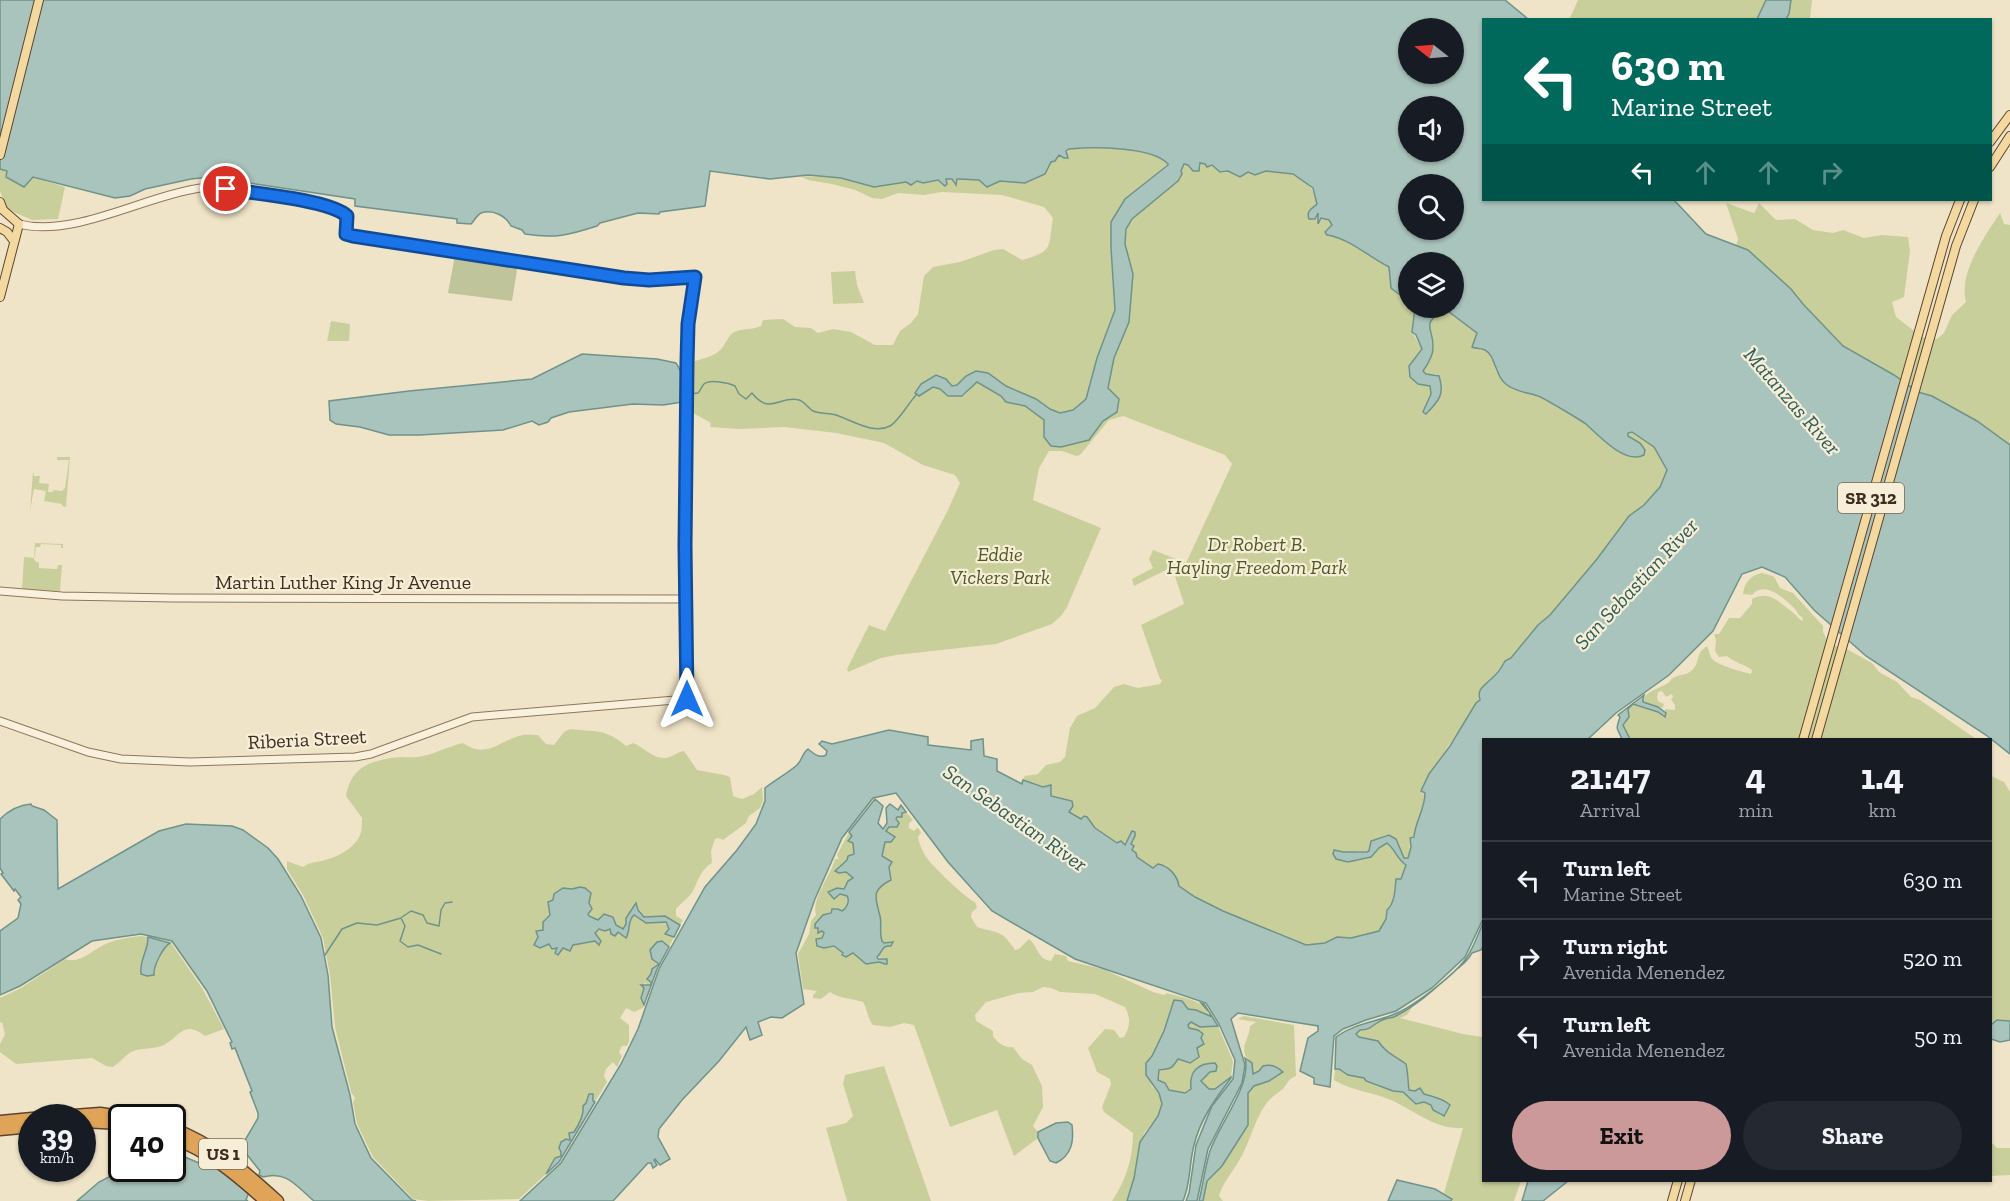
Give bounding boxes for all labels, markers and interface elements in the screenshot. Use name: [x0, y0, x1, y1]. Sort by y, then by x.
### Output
north arrow: [1398, 18, 1464, 84]
map controls: [1398, 18, 1464, 318]
text: 630 m: [1611, 40, 1725, 91]
icon: left: [1512, 42, 1590, 120]
text: Marine Street: [1611, 91, 1772, 123]
button: sound: [1398, 96, 1464, 162]
icon: left: [1626, 156, 1659, 189]
icon: ahead: [1689, 156, 1722, 189]
icon: ahead: [1752, 156, 1785, 189]
icon: right: [1815, 156, 1848, 189]
pin: [200, 163, 251, 214]
icon: arrive: [209, 172, 242, 205]
button: search: [1398, 174, 1464, 240]
button: layers: [1398, 252, 1464, 318]
water label: Matanzas River: [1739, 342, 1846, 460]
road number: SR 312: [1838, 483, 1904, 513]
water label: San Sebastian River: [1569, 513, 1703, 654]
park label: Dr Robert B. Hayling Freedom Park: [1167, 532, 1347, 579]
park label: Eddie Vickers Park: [950, 542, 1050, 589]
street label: Martin Luther King Jr Avenue: [215, 570, 471, 594]
position arrow: [655, 667, 719, 731]
street label: Riberia Street: [247, 724, 368, 754]
text: 21:47: [1570, 755, 1650, 798]
text: 4: [1745, 755, 1766, 798]
text: 1.4: [1861, 755, 1904, 798]
water label: San Sebastian River: [939, 759, 1093, 877]
text: Arrival: [1580, 798, 1640, 822]
text: min: [1738, 798, 1773, 822]
text: km: [1869, 798, 1896, 822]
text: Turn left: [1563, 855, 1650, 882]
icon: left: [1512, 864, 1545, 897]
text: 630 m: [1903, 867, 1962, 894]
text: Marine Street: [1563, 882, 1682, 906]
text: Turn right: [1563, 933, 1667, 960]
icon: right: [1512, 942, 1545, 975]
text: 520 m: [1903, 945, 1962, 972]
text: Avenida Menendez: [1563, 960, 1725, 984]
text: Turn left: [1563, 1011, 1650, 1038]
icon: left: [1512, 1020, 1545, 1053]
text: 50 m: [1914, 1023, 1962, 1050]
text: Avenida Menendez: [1563, 1038, 1725, 1062]
button: Exit: [1512, 1101, 1731, 1170]
button: Share: [1743, 1101, 1962, 1170]
speed limit sign: 40: [108, 1104, 186, 1182]
text: 39: [41, 1118, 73, 1154]
road number: US 1: [199, 1139, 247, 1169]
text: km/h: [40, 1149, 74, 1167]

